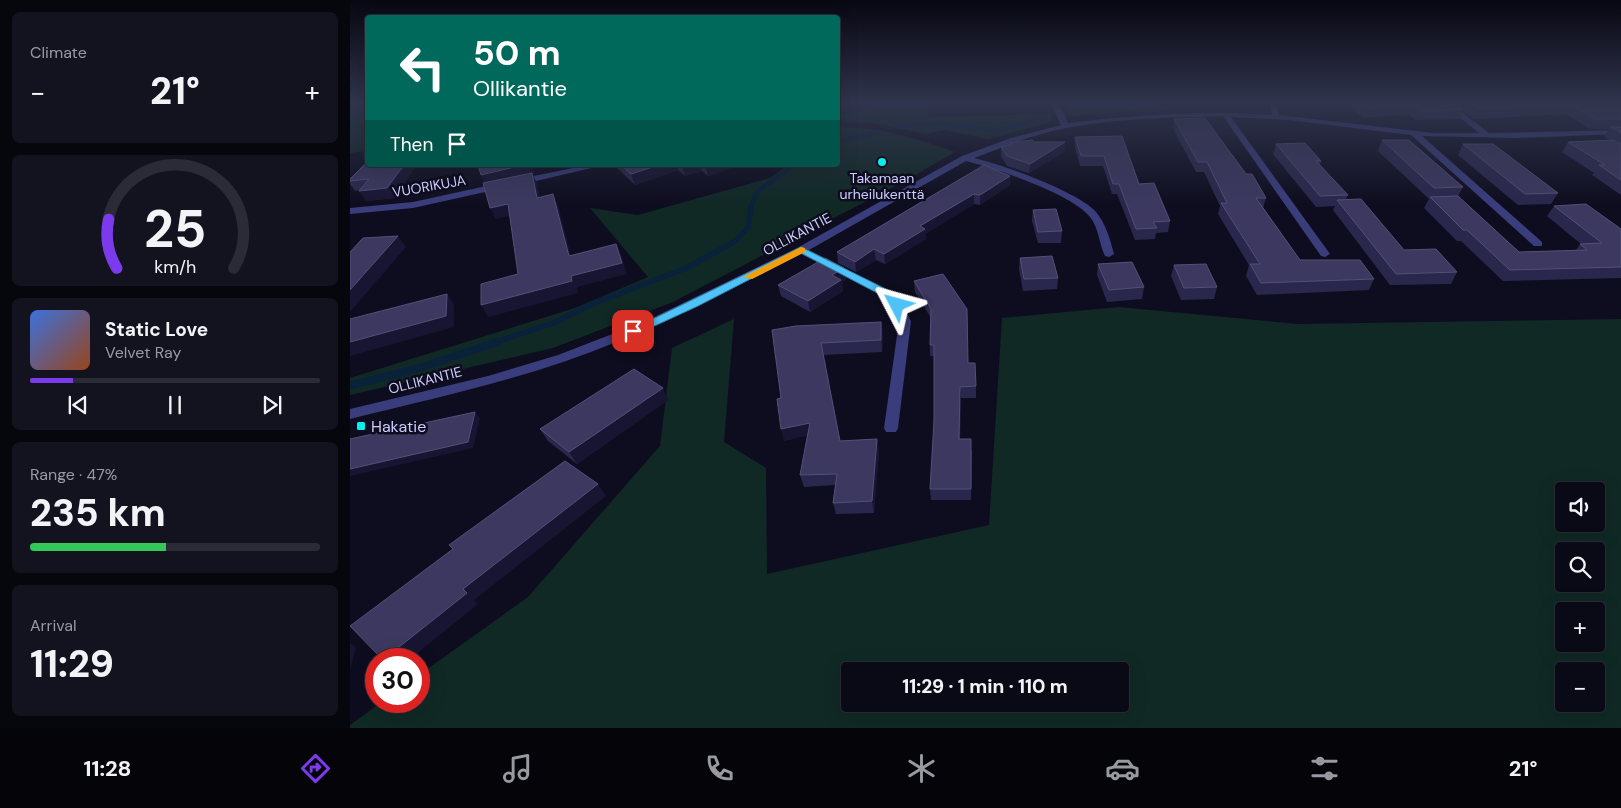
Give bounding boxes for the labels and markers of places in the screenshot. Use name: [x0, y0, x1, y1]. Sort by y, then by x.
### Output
marker: Takamaan urheilukenttä: [876, 156, 888, 168]
place label: Takamaan urheilukenttä: [840, 169, 924, 203]
pin: [612, 310, 654, 352]
place label: Hakatie: [371, 416, 426, 437]
marker: Hakatie: [355, 420, 367, 432]

